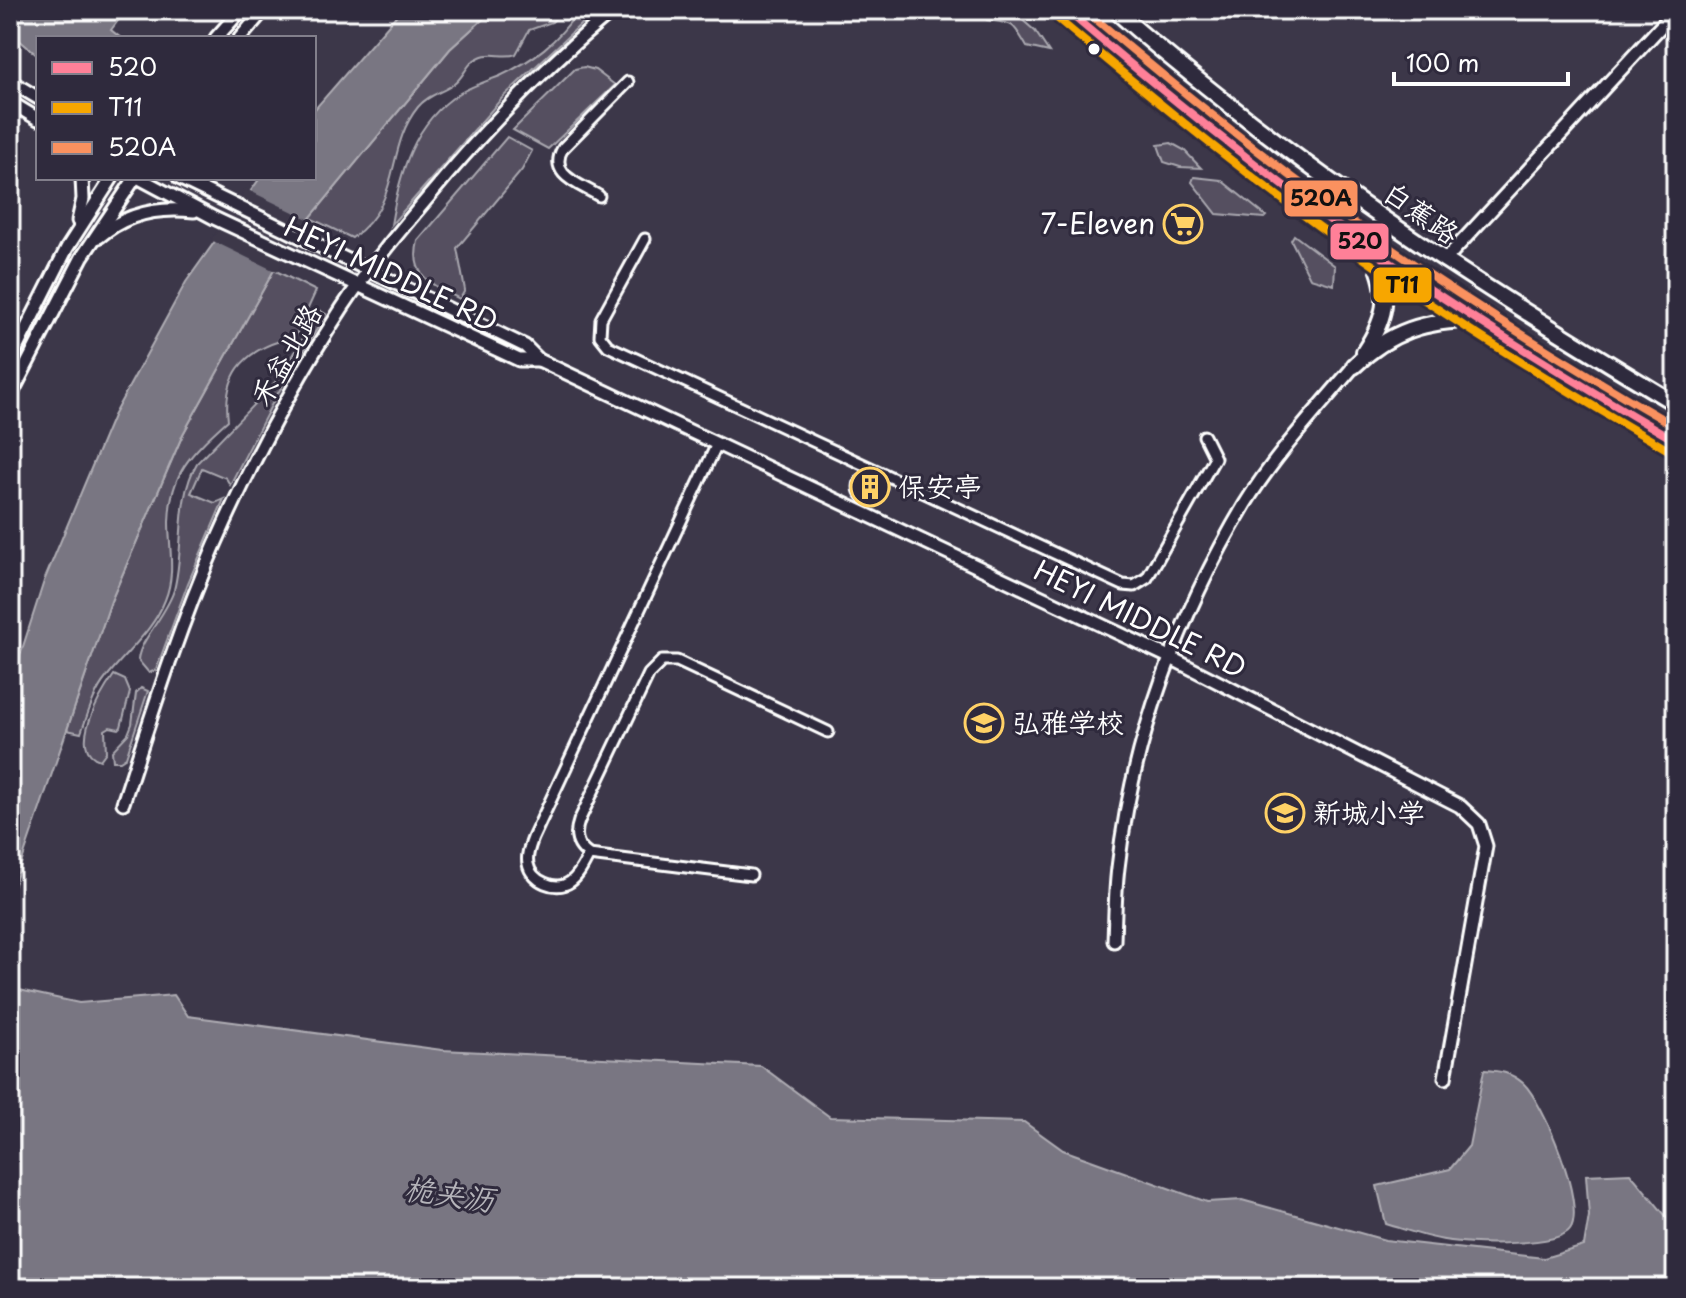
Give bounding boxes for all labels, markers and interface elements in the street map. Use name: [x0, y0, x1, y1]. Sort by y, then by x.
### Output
legend: [36, 36, 316, 180]
scale bar: [1394, 36, 1568, 86]
unlabelled marker: [1086, 41, 1102, 57]
text: 100 m: [1406, 44, 1479, 80]
text: 520: [108, 48, 157, 84]
text: T11: [108, 88, 142, 124]
text: 520A: [108, 128, 176, 164]
street label: 白蕉路: [1375, 170, 1469, 253]
line badge: 520A: [1283, 179, 1359, 218]
text: 520A: [1290, 180, 1352, 213]
place label: 7-Eleven: [1041, 201, 1155, 244]
supermarket icon: 7-Eleven: [1162, 203, 1204, 245]
street label: HEYI MIDDLE RD: [277, 204, 506, 341]
line badge: 520: [1329, 222, 1390, 261]
text: 520: [1338, 223, 1382, 256]
line badge: T11: [1372, 266, 1433, 304]
text: T11: [1385, 267, 1419, 300]
street label: 禾益北路: [238, 295, 331, 414]
place label: 保安亭: [898, 464, 982, 507]
building icon: 保安亭: [849, 466, 891, 508]
street label: HEYI MIDDLE RD: [1027, 548, 1254, 688]
place label: 弘雅学校: [1012, 700, 1124, 743]
school or university icon: 弘雅学校: [963, 702, 1005, 744]
place label: 新城小学: [1313, 790, 1425, 833]
school or university icon: 新城小学: [1264, 792, 1306, 834]
water label: 桅夹沥: [402, 1164, 501, 1222]

